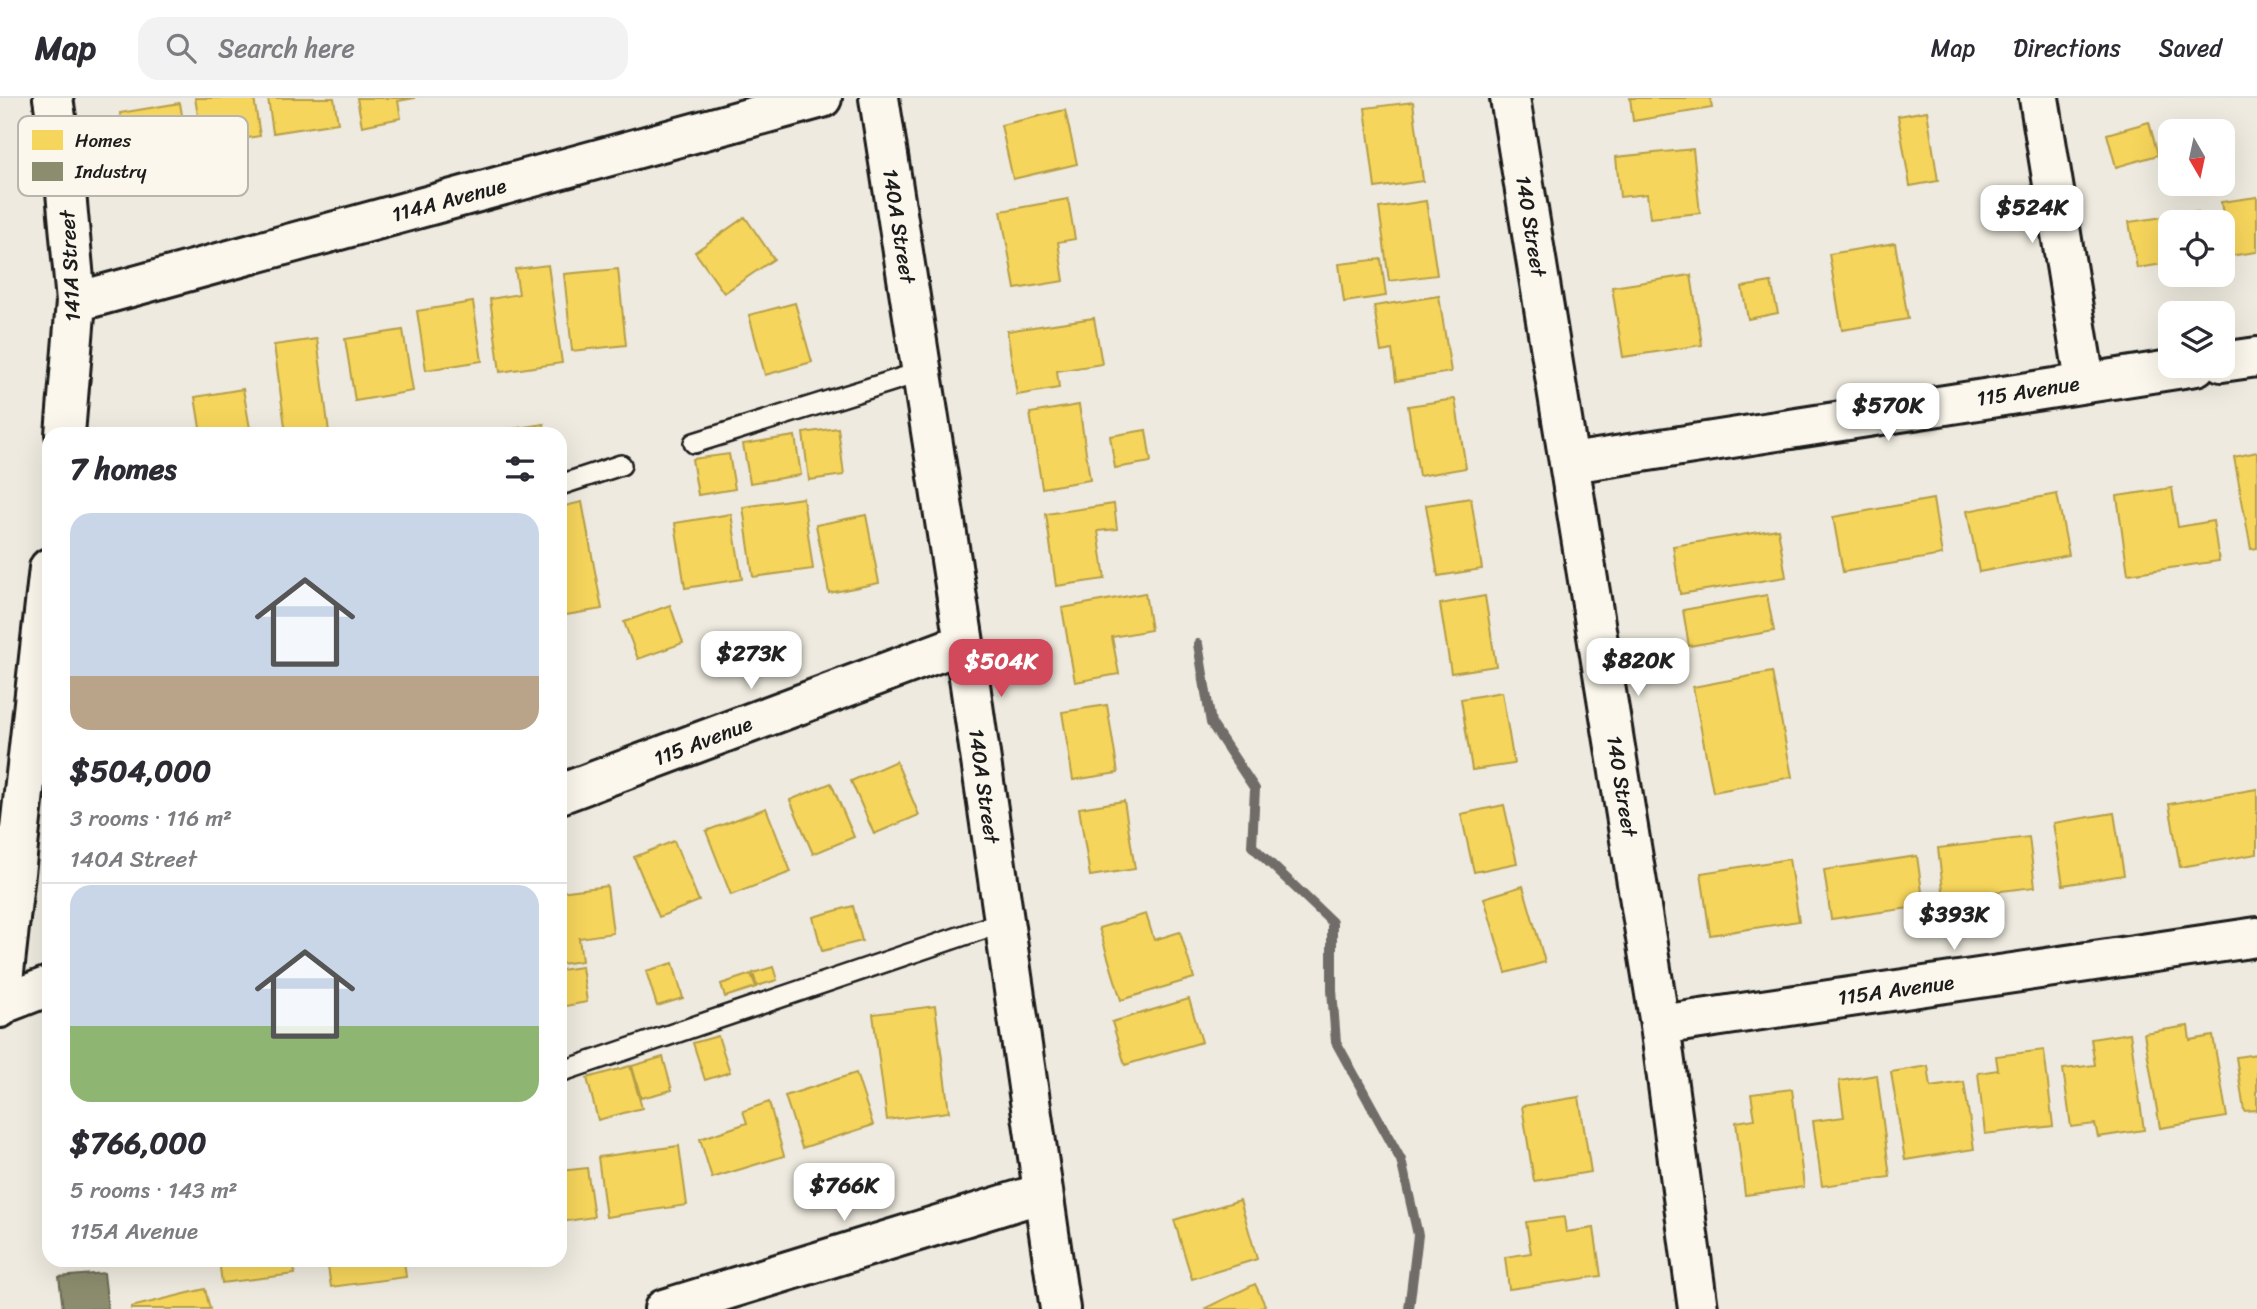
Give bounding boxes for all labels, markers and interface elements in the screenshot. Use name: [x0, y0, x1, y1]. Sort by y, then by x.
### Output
search box: [138, 17, 628, 80]
text: Map: [35, 19, 96, 77]
text: Search here: [218, 25, 355, 71]
text: Map: [1931, 27, 1975, 69]
text: Directions: [2013, 27, 2121, 69]
text: Saved: [2159, 27, 2222, 69]
icon: search: [162, 29, 200, 67]
legend: [18, 116, 248, 196]
north arrow: [2158, 119, 2235, 196]
map controls: [2158, 119, 2235, 378]
text: Homes: [75, 124, 131, 157]
text: Industry: [74, 155, 147, 188]
street label: 114A Avenue: [387, 166, 511, 234]
street label: 140A Street: [871, 166, 927, 288]
street label: 140 Street: [1504, 173, 1558, 281]
pin: $524K: [1983, 186, 2081, 245]
text: $524K: [1996, 187, 2068, 228]
street label: 141A Street: [48, 208, 92, 323]
button: locate: [2158, 210, 2235, 287]
button: layers: [2158, 301, 2235, 378]
street label: 115 Avenue: [1974, 364, 2082, 418]
pin: $570K: [1839, 384, 1937, 443]
text: $570K: [1852, 385, 1924, 426]
text: 7 homes: [70, 442, 177, 496]
icon: filters: [501, 450, 539, 488]
icon: home: [242, 559, 368, 685]
pin: $273K: [702, 632, 800, 691]
text: $273K: [717, 633, 785, 674]
pin: $820K: [1589, 638, 1687, 698]
pin: $504K: [952, 640, 1050, 699]
text: $820K: [1602, 640, 1674, 681]
text: $504K: [965, 641, 1037, 682]
street label: 115 Avenue: [648, 705, 758, 777]
street label: 140A Street: [957, 726, 1011, 847]
street label: 140 Street: [1595, 733, 1649, 841]
text: $504,000: [70, 744, 211, 798]
text: 3 rooms · 116 m²: [70, 798, 232, 839]
text: 140A Street: [70, 839, 197, 880]
pin: $393K: [1905, 892, 2003, 952]
text: $393K: [1920, 894, 1988, 935]
icon: home: [242, 931, 368, 1057]
street label: 115A Avenue: [1835, 963, 1957, 1017]
text: $766,000: [70, 1116, 206, 1170]
pin: $766K: [795, 1164, 893, 1223]
text: $766K: [810, 1165, 878, 1206]
text: 5 rooms · 143 m²: [70, 1170, 238, 1211]
text: 115A Avenue: [70, 1211, 198, 1252]

